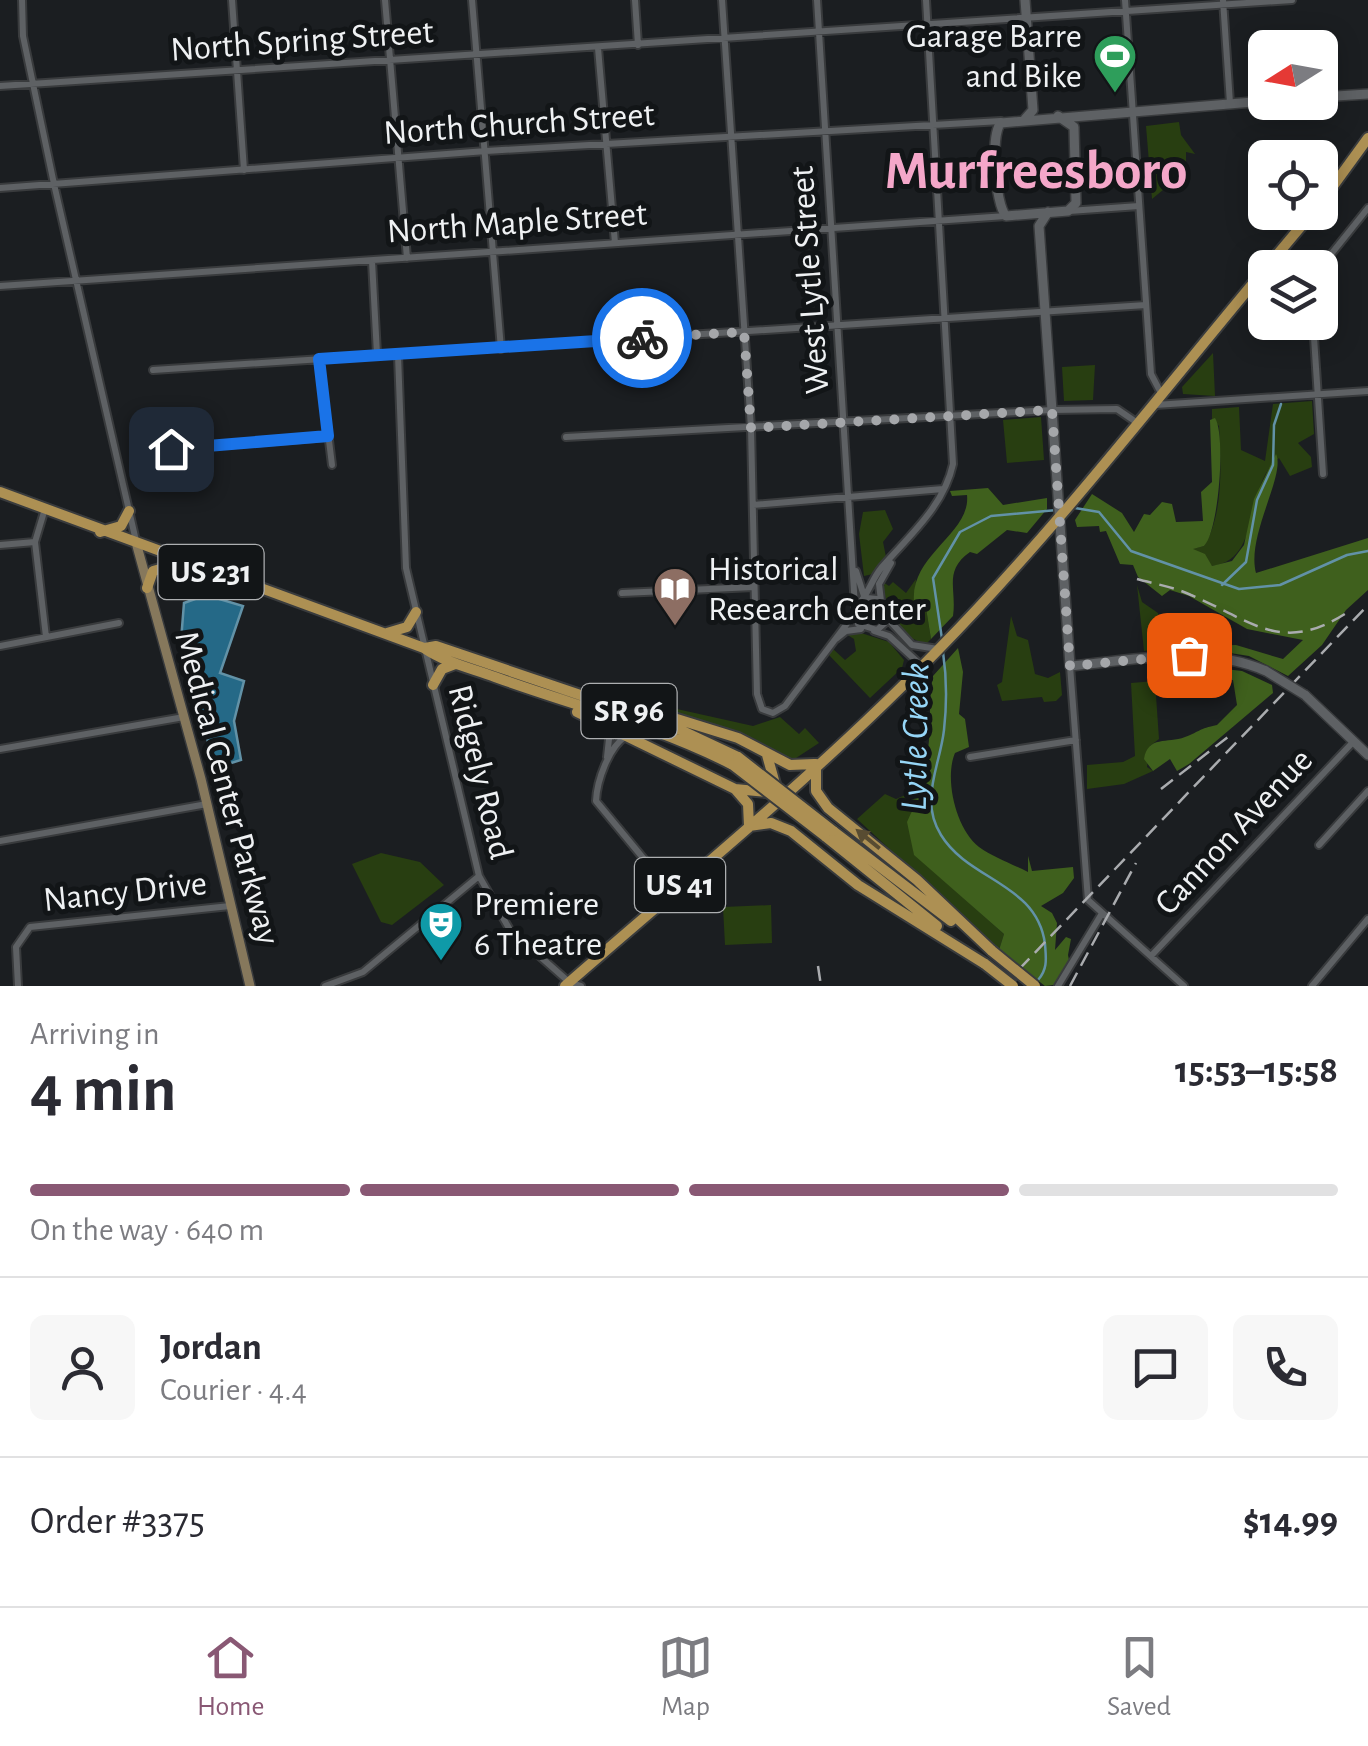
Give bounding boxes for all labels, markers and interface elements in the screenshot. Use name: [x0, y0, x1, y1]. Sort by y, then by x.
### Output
street label: North Spring Street: [169, 14, 435, 68]
place label: Garage Barre and Bike: [906, 19, 1082, 94]
north arrow: [1248, 30, 1338, 120]
map controls: [1248, 30, 1338, 340]
sports icon: Garage Barre and Bike: [1092, 33, 1138, 94]
street label: North Church Street: [382, 97, 656, 151]
button: locate: [1248, 140, 1338, 230]
district label: Murfreesboro: [885, 144, 1187, 199]
street label: West Lytle Street: [785, 165, 835, 395]
street label: North Maple Street: [386, 196, 648, 250]
button: layers: [1248, 250, 1338, 340]
courier: [592, 288, 692, 388]
icon: bike: [615, 311, 670, 366]
pin: [129, 407, 214, 492]
icon: home: [144, 422, 199, 477]
road number: US 231: [158, 545, 264, 599]
place label: Historical Research Center: [708, 552, 926, 627]
library icon: Historical Research Center: [652, 566, 698, 627]
pin: [1147, 613, 1232, 698]
street label: Medical Center Parkway: [168, 627, 286, 949]
icon: bag: [1162, 628, 1217, 683]
water label: Lytle Creek: [896, 662, 936, 812]
street label: Ridgely Road: [441, 681, 519, 863]
road number: SR 96: [582, 684, 676, 738]
street label: Cannon Avenue: [1149, 742, 1319, 922]
one-way arrow: [855, 829, 880, 850]
road number: US 41: [635, 858, 725, 912]
street label: Nancy Drive: [42, 866, 208, 918]
place label: Premiere 6 Theatre: [474, 887, 602, 962]
theatre icon: Premiere 6 Theatre: [418, 901, 464, 962]
text: Arriving in: [30, 1018, 159, 1050]
text: 15:53–15:58: [1175, 1052, 1338, 1090]
text: 4 min: [30, 1058, 176, 1123]
text: On the way · 640 m: [30, 1214, 264, 1246]
button: person: [30, 1315, 135, 1420]
button: chat: [1103, 1315, 1208, 1420]
button: phone: [1233, 1315, 1338, 1420]
text: Jordan: [160, 1329, 262, 1367]
text: Courier · 4.4: [160, 1374, 307, 1406]
text: Order #3375: [30, 1503, 205, 1541]
text: $14.99: [1243, 1503, 1338, 1541]
tab: Home: [197, 1630, 264, 1724]
tab: Map: [658, 1630, 713, 1724]
tab: Saved: [1107, 1630, 1171, 1724]

